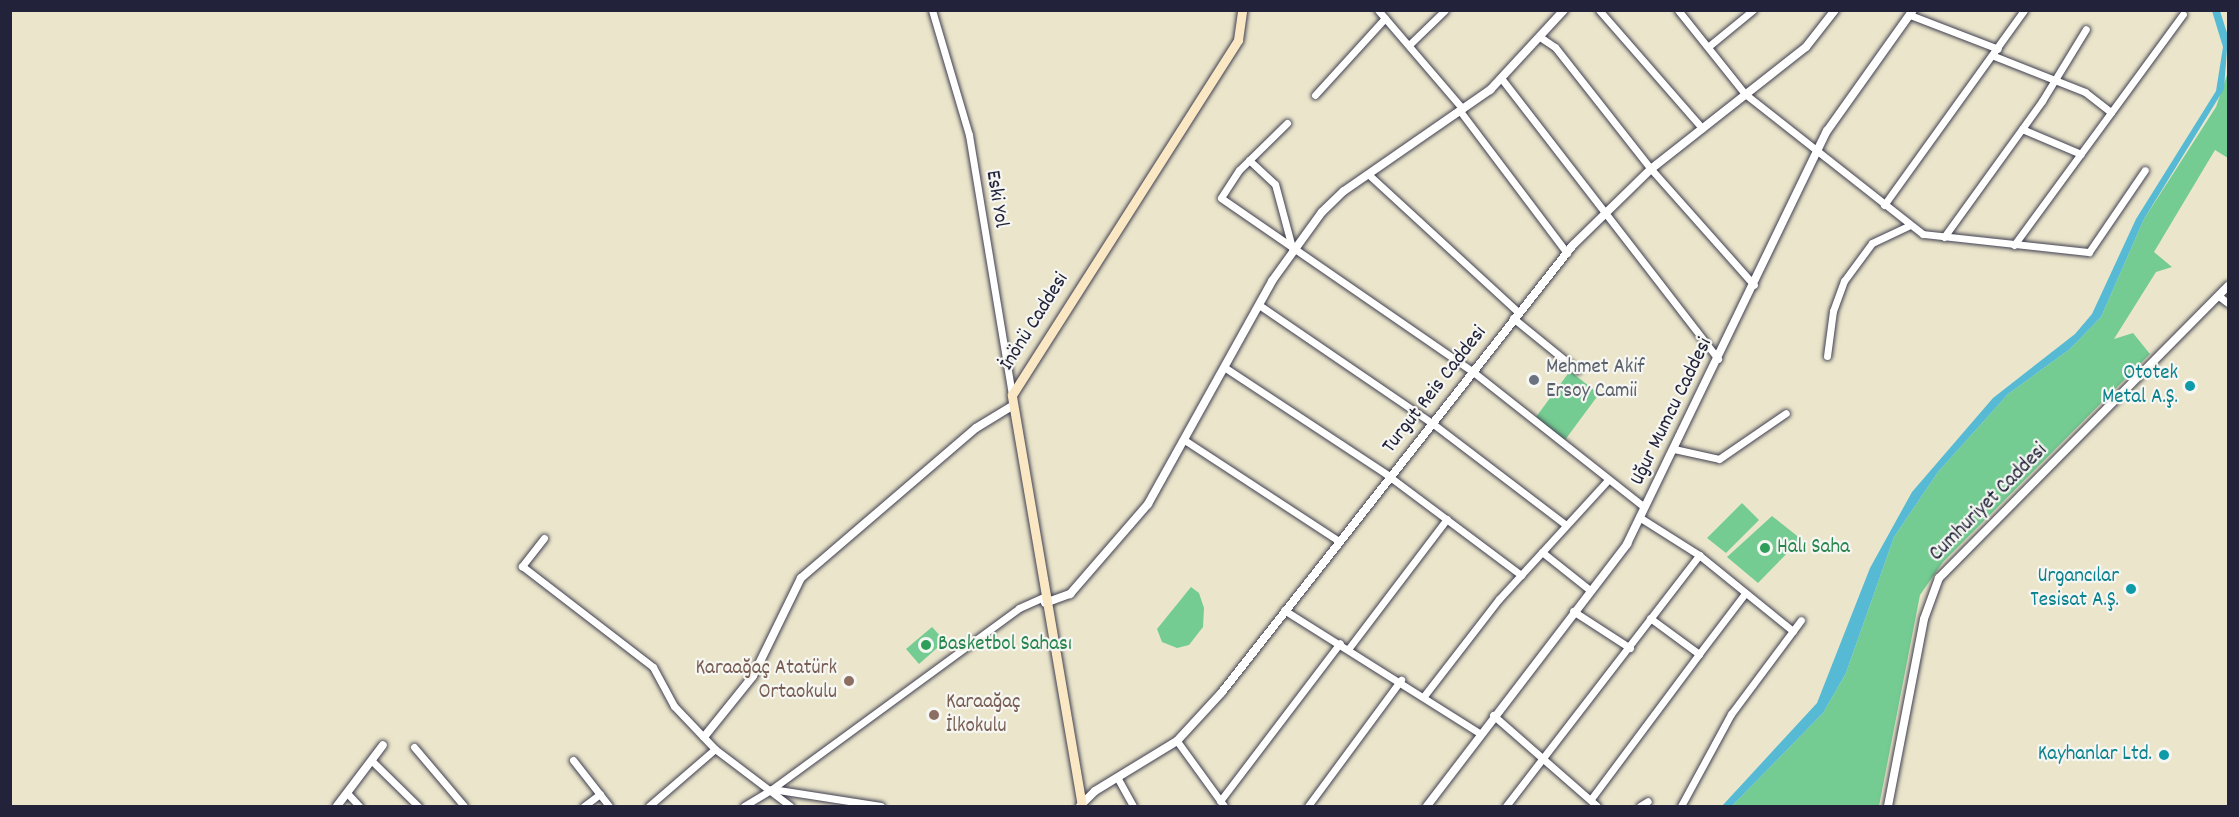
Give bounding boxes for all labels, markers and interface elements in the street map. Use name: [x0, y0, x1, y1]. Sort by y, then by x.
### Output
street label: Eski Yol: [979, 169, 1013, 229]
street label: İnönü Caddesi: [995, 269, 1075, 375]
street label: Turgut Reis Caddesi: [1377, 321, 1493, 459]
street label: Uğur Mumcu Caddesi: [1625, 334, 1719, 490]
place label: Mehmet Akif Ersoy Camii: [1546, 355, 1645, 405]
place label: Ototek Metal A.Ş.: [2102, 361, 2178, 411]
marker: Mehmet Akif Ersoy Camii: [1527, 373, 1541, 387]
marker: Ototek Metal A.Ş.: [2183, 379, 2197, 393]
street label: Cumhuriyet Caddesi: [1925, 439, 2053, 567]
place label: Halı Saha: [1777, 535, 1850, 561]
marker: Halı Saha: [1758, 541, 1772, 555]
place label: Urgancılar Tesisat A.Ş.: [2030, 564, 2119, 614]
marker: Urgancılar Tesisat A.Ş.: [2124, 582, 2138, 596]
place label: Basketbol Sahası: [938, 632, 1072, 658]
marker: Basketbol Sahası: [919, 638, 933, 652]
place label: Karaağaç Atatürk Ortaokulu: [695, 656, 837, 706]
marker: Karaağaç Atatürk Ortaokulu: [842, 674, 856, 688]
place label: Karaağaç İlkokulu: [946, 690, 1021, 740]
marker: Karaağaç İlkokulu: [927, 708, 941, 722]
place label: Kayhanlar Ltd.: [2038, 742, 2152, 768]
marker: Kayhanlar Ltd.: [2157, 748, 2171, 762]

